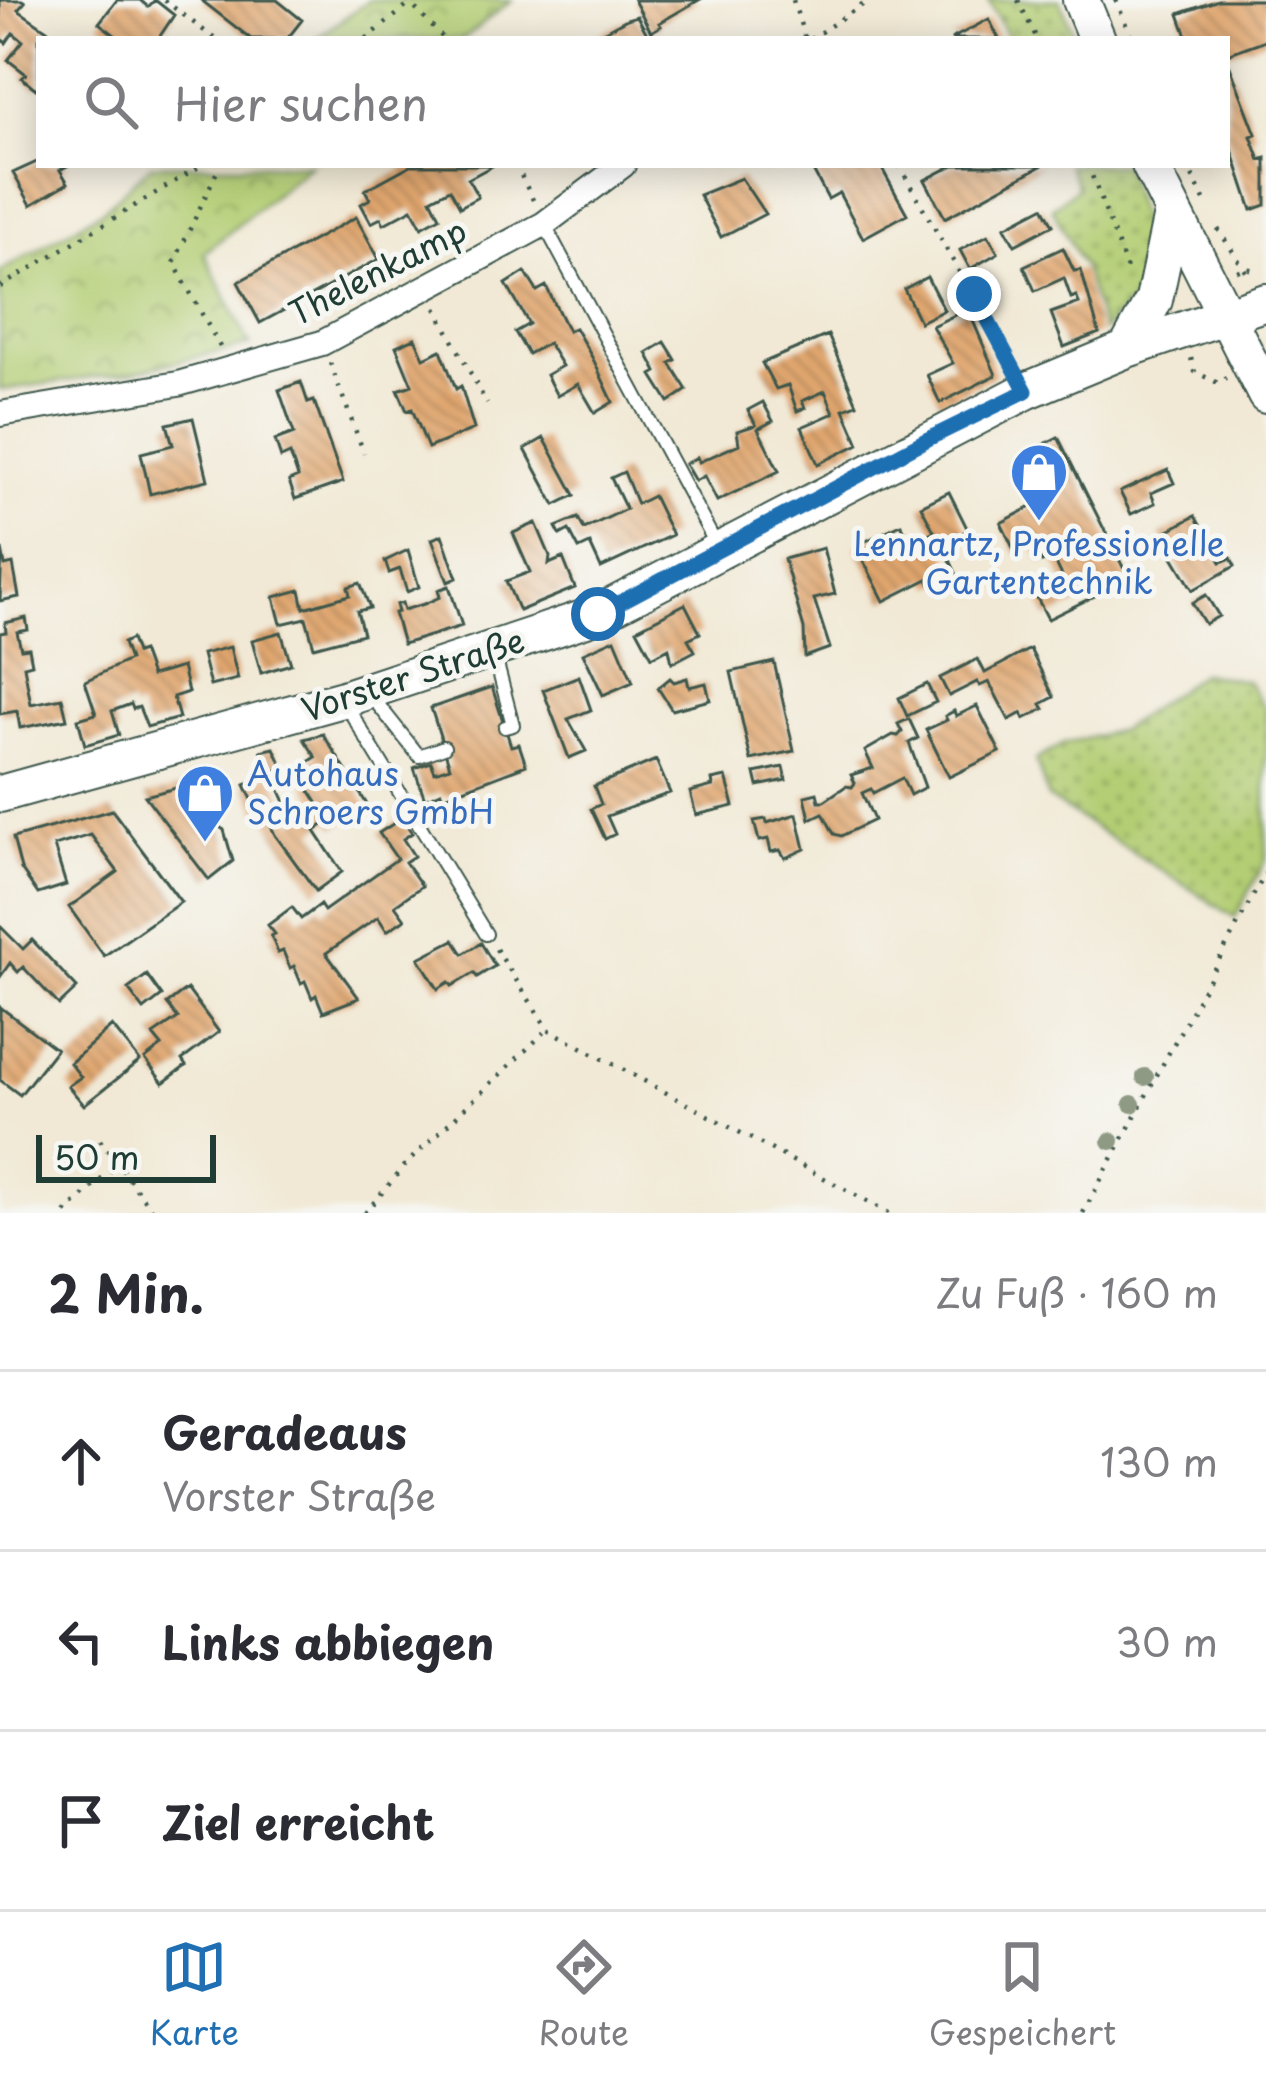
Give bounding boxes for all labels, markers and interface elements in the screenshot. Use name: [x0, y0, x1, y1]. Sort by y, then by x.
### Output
search box: [36, 36, 1230, 168]
text: Hier suchen: [174, 68, 428, 136]
icon: search: [78, 69, 144, 135]
street label: Thelenkamp: [280, 204, 475, 336]
route end: [947, 267, 1001, 321]
shop icon: Lennartz, Professionelle Gartentechnik: [1008, 441, 1070, 523]
place label: Lennartz, Professionelle Gartentechnik: [853, 517, 1225, 605]
route start: [571, 587, 625, 641]
street label: Vorster Straße: [294, 614, 530, 733]
place label: Autohaus Schroers GmbH: [247, 747, 494, 835]
shop icon: Autohaus Schroers GmbH: [174, 762, 236, 844]
scale bar: [36, 1129, 216, 1182]
text: 50 m: [54, 1131, 140, 1181]
text: 2 Min.: [48, 1253, 204, 1330]
text: Zu Fuß · 160 m: [935, 1262, 1218, 1321]
text: Geradeaus: [162, 1397, 407, 1465]
icon: ahead: [48, 1428, 114, 1494]
text: 130 m: [1100, 1431, 1218, 1490]
text: Vorster Straße: [162, 1465, 436, 1524]
text: Links abbiegen: [162, 1607, 494, 1675]
icon: left: [48, 1608, 114, 1674]
text: 30 m: [1115, 1611, 1218, 1670]
text: Ziel erreicht: [162, 1787, 435, 1855]
icon: arrive: [48, 1788, 114, 1854]
tab: Karte: [150, 1934, 239, 2056]
tab: Route: [539, 1934, 629, 2056]
tab: Gespeichert: [929, 1934, 1116, 2056]

